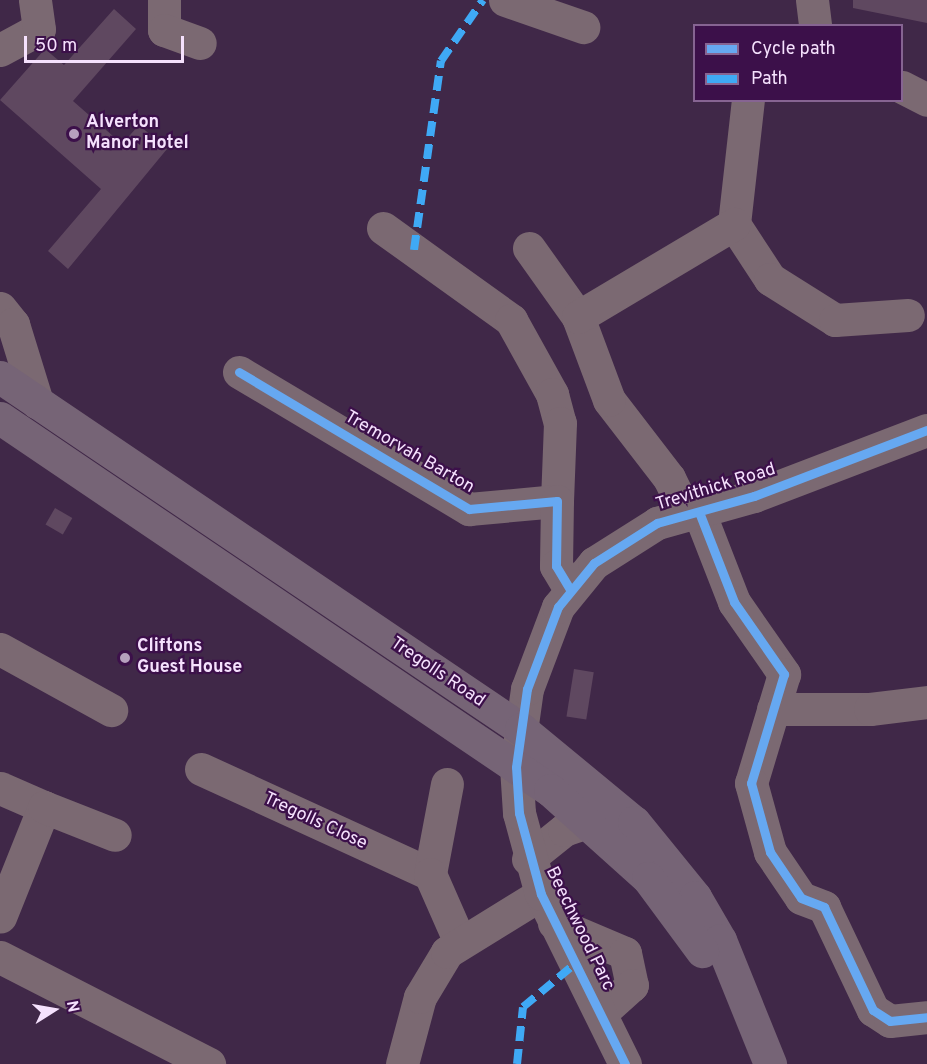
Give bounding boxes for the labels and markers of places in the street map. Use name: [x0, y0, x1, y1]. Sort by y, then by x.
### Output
place label: Alverton Manor Hotel: [86, 113, 189, 156]
marker: Alverton Manor Hotel: [67, 127, 81, 141]
place label: Cliftons Guest House: [137, 637, 242, 680]
marker: Cliftons Guest House: [118, 651, 132, 665]

